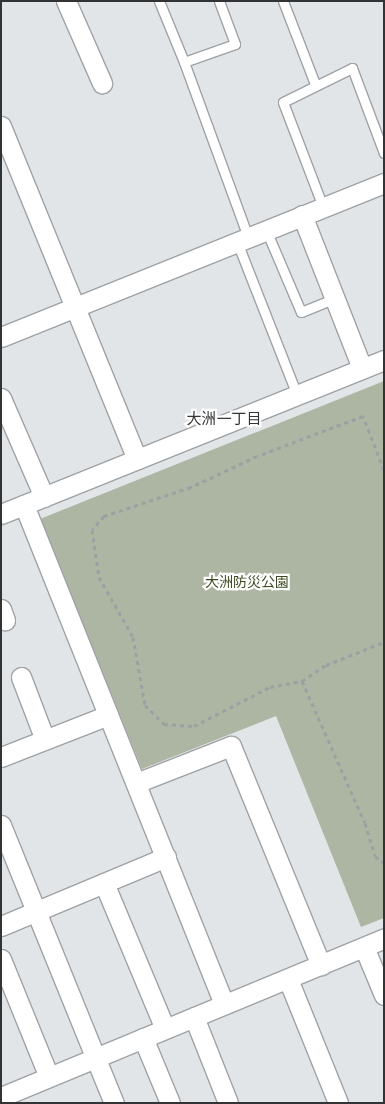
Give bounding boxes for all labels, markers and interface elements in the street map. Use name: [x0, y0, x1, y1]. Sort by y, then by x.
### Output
district label: 大洲一丁目: [187, 411, 261, 429]
park label: 大洲防災公園: [205, 575, 289, 591]

